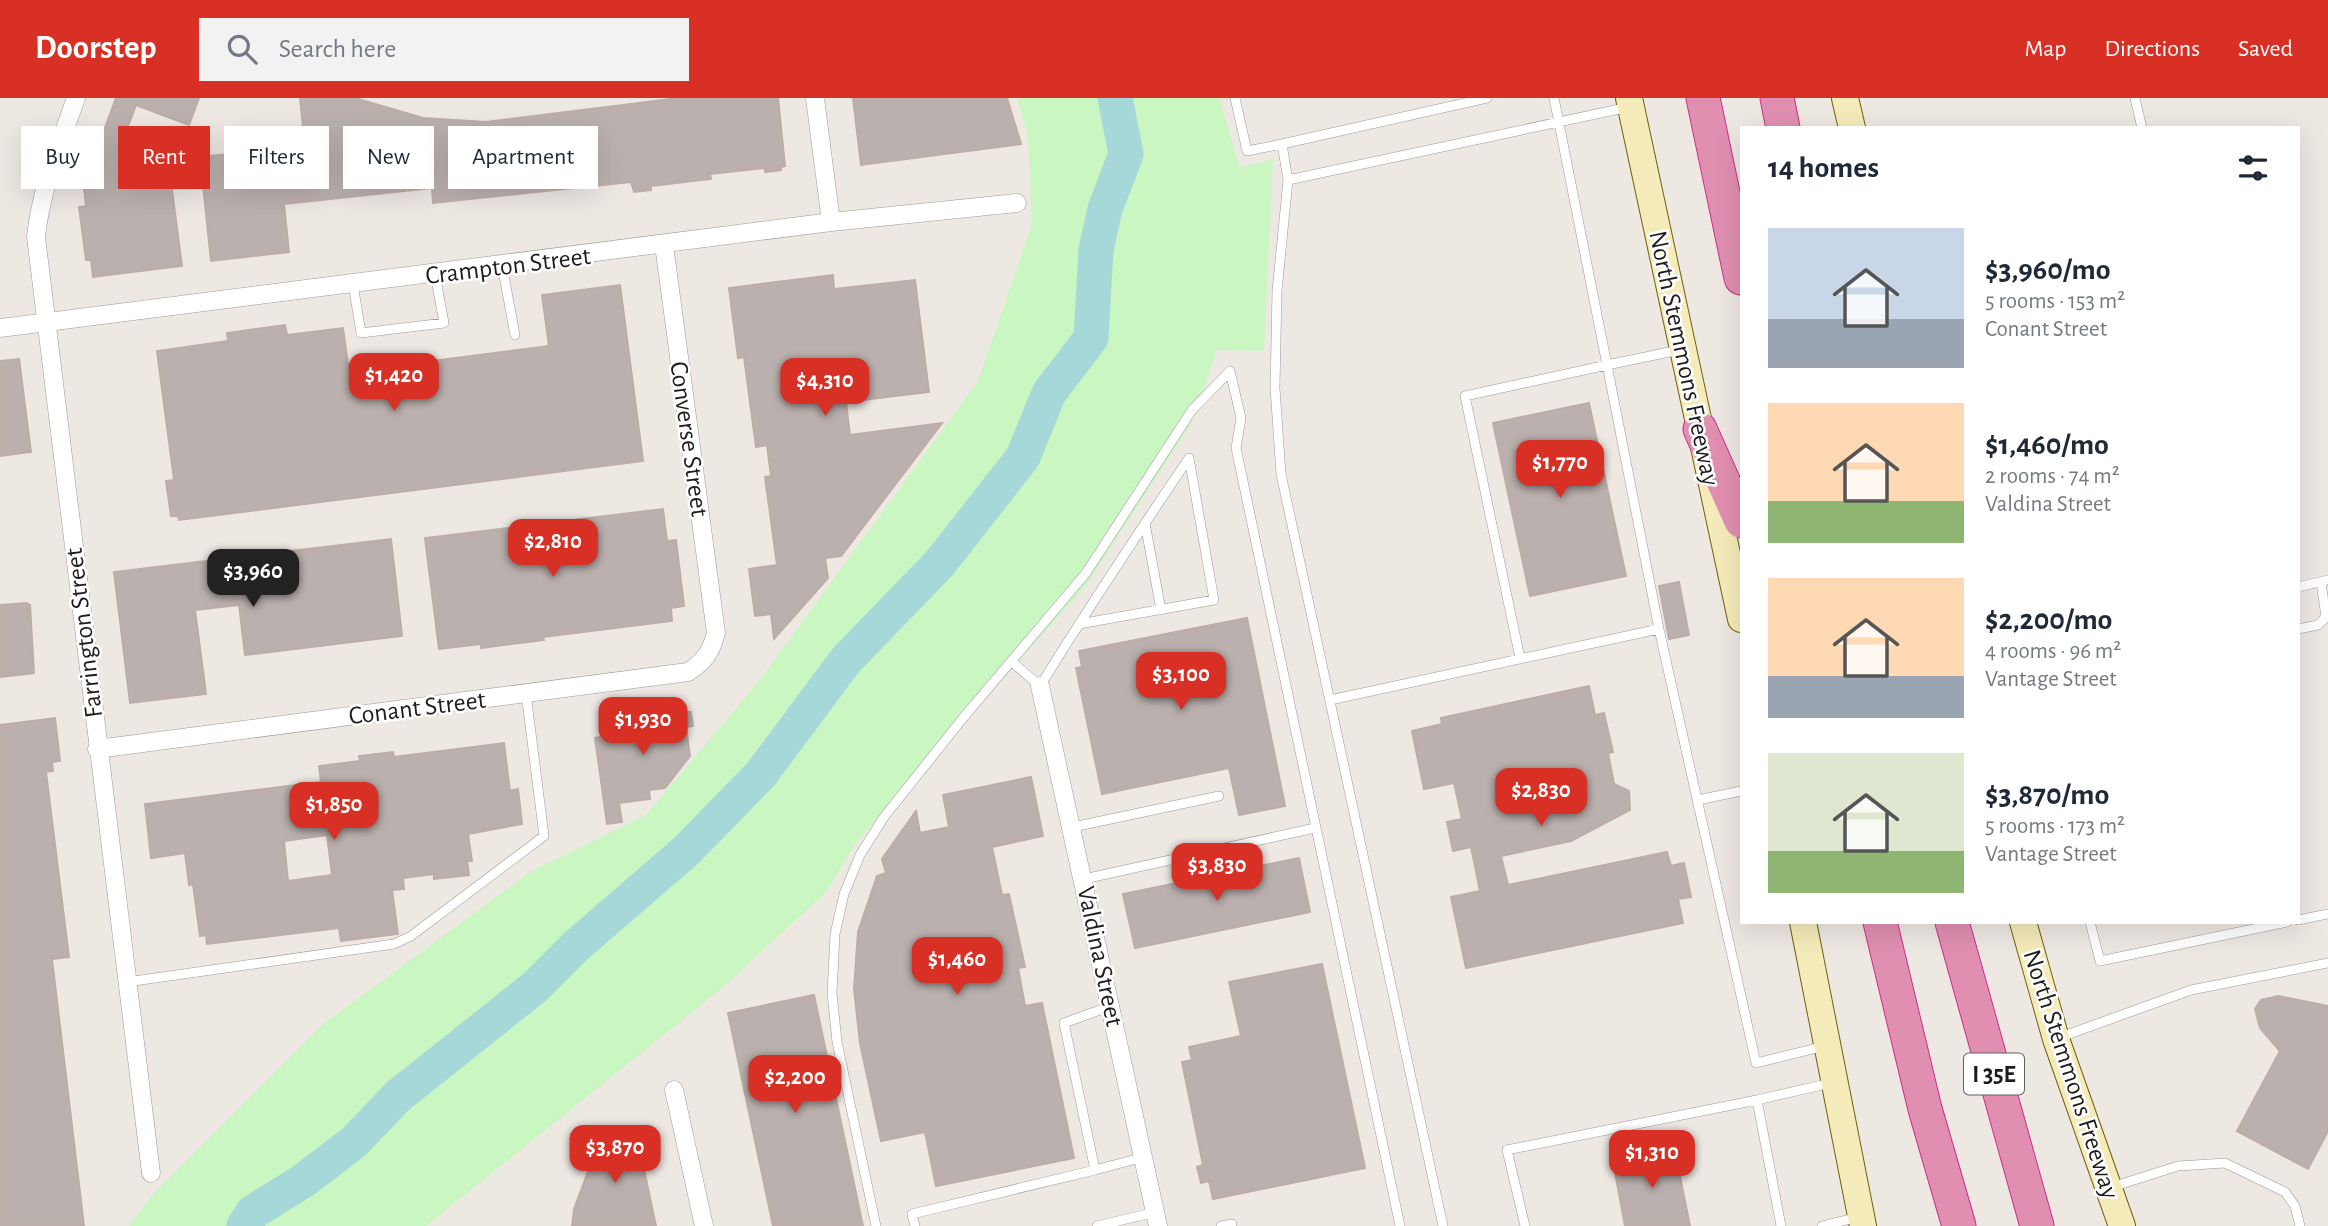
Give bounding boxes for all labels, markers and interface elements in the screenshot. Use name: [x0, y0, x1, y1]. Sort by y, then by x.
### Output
search box: [199, 18, 689, 81]
icon: search: [223, 30, 261, 68]
text: Doorstep: [35, 32, 157, 65]
text: Search here: [279, 36, 396, 62]
text: Map: [2024, 37, 2066, 61]
text: Directions: [2104, 37, 2200, 61]
text: Saved: [2238, 37, 2293, 61]
chip: Buy: [21, 126, 104, 189]
chip: Rent: [118, 126, 210, 189]
chip: Filters: [224, 126, 329, 189]
chip: New: [343, 126, 434, 189]
chip: Apartment: [448, 126, 598, 189]
icon: filters: [2234, 149, 2272, 187]
text: 14 homes: [1768, 153, 1879, 183]
street label: North Stemmons Freeway: [1644, 228, 1724, 488]
street label: Crampton Street: [424, 243, 592, 289]
text: $3,960/mo: [1985, 255, 2110, 285]
icon: home: [1824, 256, 1908, 340]
text: 5 rooms · 153 m²: [1985, 290, 2125, 313]
text: Conant Street: [1985, 318, 2107, 341]
pin: $1,420: [337, 354, 451, 413]
pin: $4,310: [768, 358, 882, 418]
street label: Converse Street: [665, 360, 713, 518]
text: $1,420: [365, 364, 423, 387]
text: $4,310: [796, 369, 854, 392]
text: $1,460/mo: [1985, 430, 2109, 460]
icon: home: [1824, 431, 1908, 515]
pin: $1,770: [1503, 440, 1617, 500]
text: $1,770: [1532, 451, 1588, 474]
text: 2 rooms · 74 m²: [1985, 465, 2120, 488]
text: Valdina Street: [1985, 493, 2111, 516]
pin: $2,810: [496, 519, 610, 579]
text: $2,810: [524, 530, 582, 553]
street label: Farrington Street: [61, 547, 107, 719]
pin: $3,960: [196, 550, 310, 609]
text: $3,960: [223, 560, 283, 583]
text: $2,200/mo: [1985, 605, 2112, 635]
icon: home: [1824, 606, 1908, 690]
text: 4 rooms · 96 m²: [1985, 640, 2121, 663]
pin: $3,100: [1124, 652, 1238, 712]
text: $3,100: [1152, 663, 1210, 686]
text: Vantage Street: [1985, 668, 2117, 691]
street label: Conant Street: [347, 687, 487, 729]
pin: $1,930: [586, 698, 700, 757]
text: $1,930: [615, 708, 671, 731]
pin: $2,830: [1484, 768, 1598, 828]
text: $2,830: [1511, 779, 1571, 802]
text: $3,870/mo: [1985, 780, 2109, 810]
icon: home: [1824, 781, 1908, 865]
pin: $1,850: [277, 782, 391, 842]
text: $1,850: [305, 793, 363, 816]
text: 5 rooms · 173 m²: [1985, 815, 2125, 838]
text: Vantage Street: [1985, 843, 2117, 866]
pin: $3,830: [1160, 844, 1274, 903]
text: $3,830: [1188, 854, 1246, 877]
street label: Valdina Street: [1073, 884, 1128, 1029]
pin: $1,460: [900, 937, 1014, 997]
street label: North Stemmons Freeway: [2018, 947, 2124, 1202]
text: $1,460: [928, 948, 986, 971]
road number: I 35E: [1964, 1054, 2024, 1094]
pin: $2,200: [738, 1056, 852, 1115]
text: $2,200: [764, 1066, 826, 1089]
pin: $3,870: [558, 1126, 672, 1185]
pin: $1,310: [1595, 1130, 1709, 1190]
text: $3,870: [586, 1136, 644, 1159]
text: $1,310: [1625, 1141, 1679, 1164]

